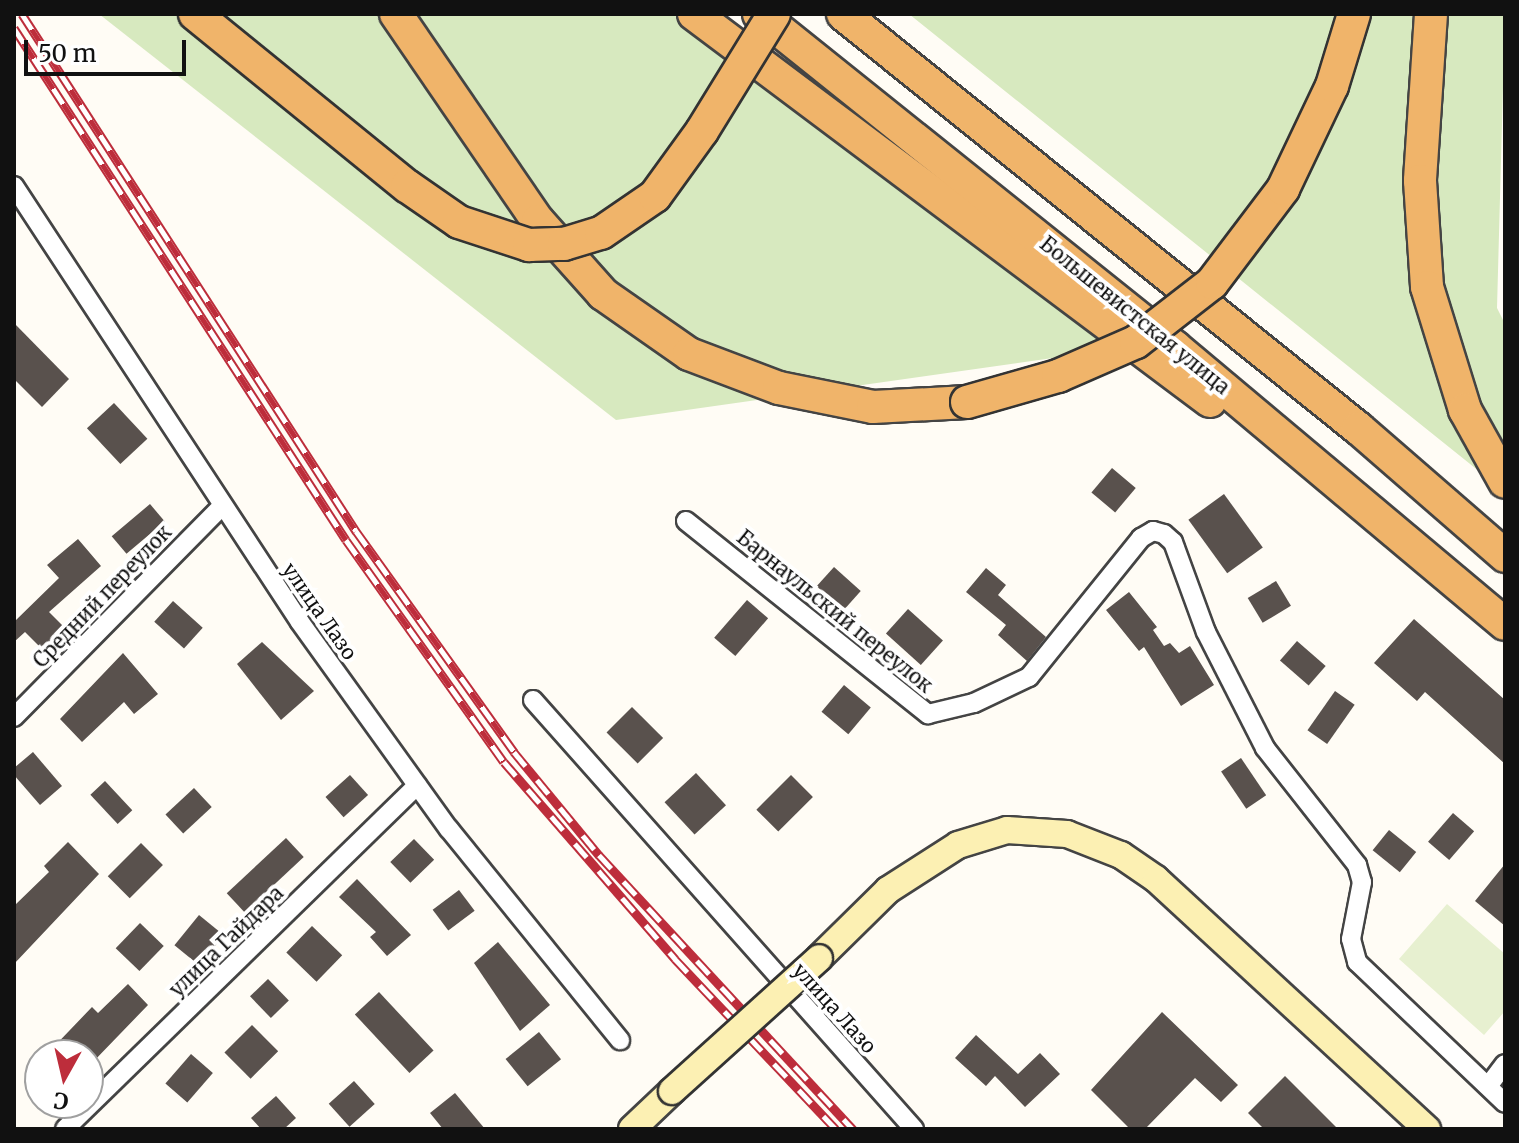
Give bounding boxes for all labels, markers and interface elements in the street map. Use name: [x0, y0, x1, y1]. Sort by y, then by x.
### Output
scale bar: [28, 24, 190, 74]
text: 50 m: [38, 38, 97, 69]
street label: Большевистская улица: [1035, 231, 1235, 399]
street label: Средний переулок: [28, 520, 176, 672]
street label: Барнаульский переулок: [732, 525, 938, 697]
street label: улица Лазо: [278, 558, 362, 664]
street label: улица Гайдара: [164, 881, 288, 1001]
street label: улица Лазо: [788, 958, 882, 1058]
north arrow: [24, 1039, 104, 1119]
text: С: [52, 1086, 70, 1116]

